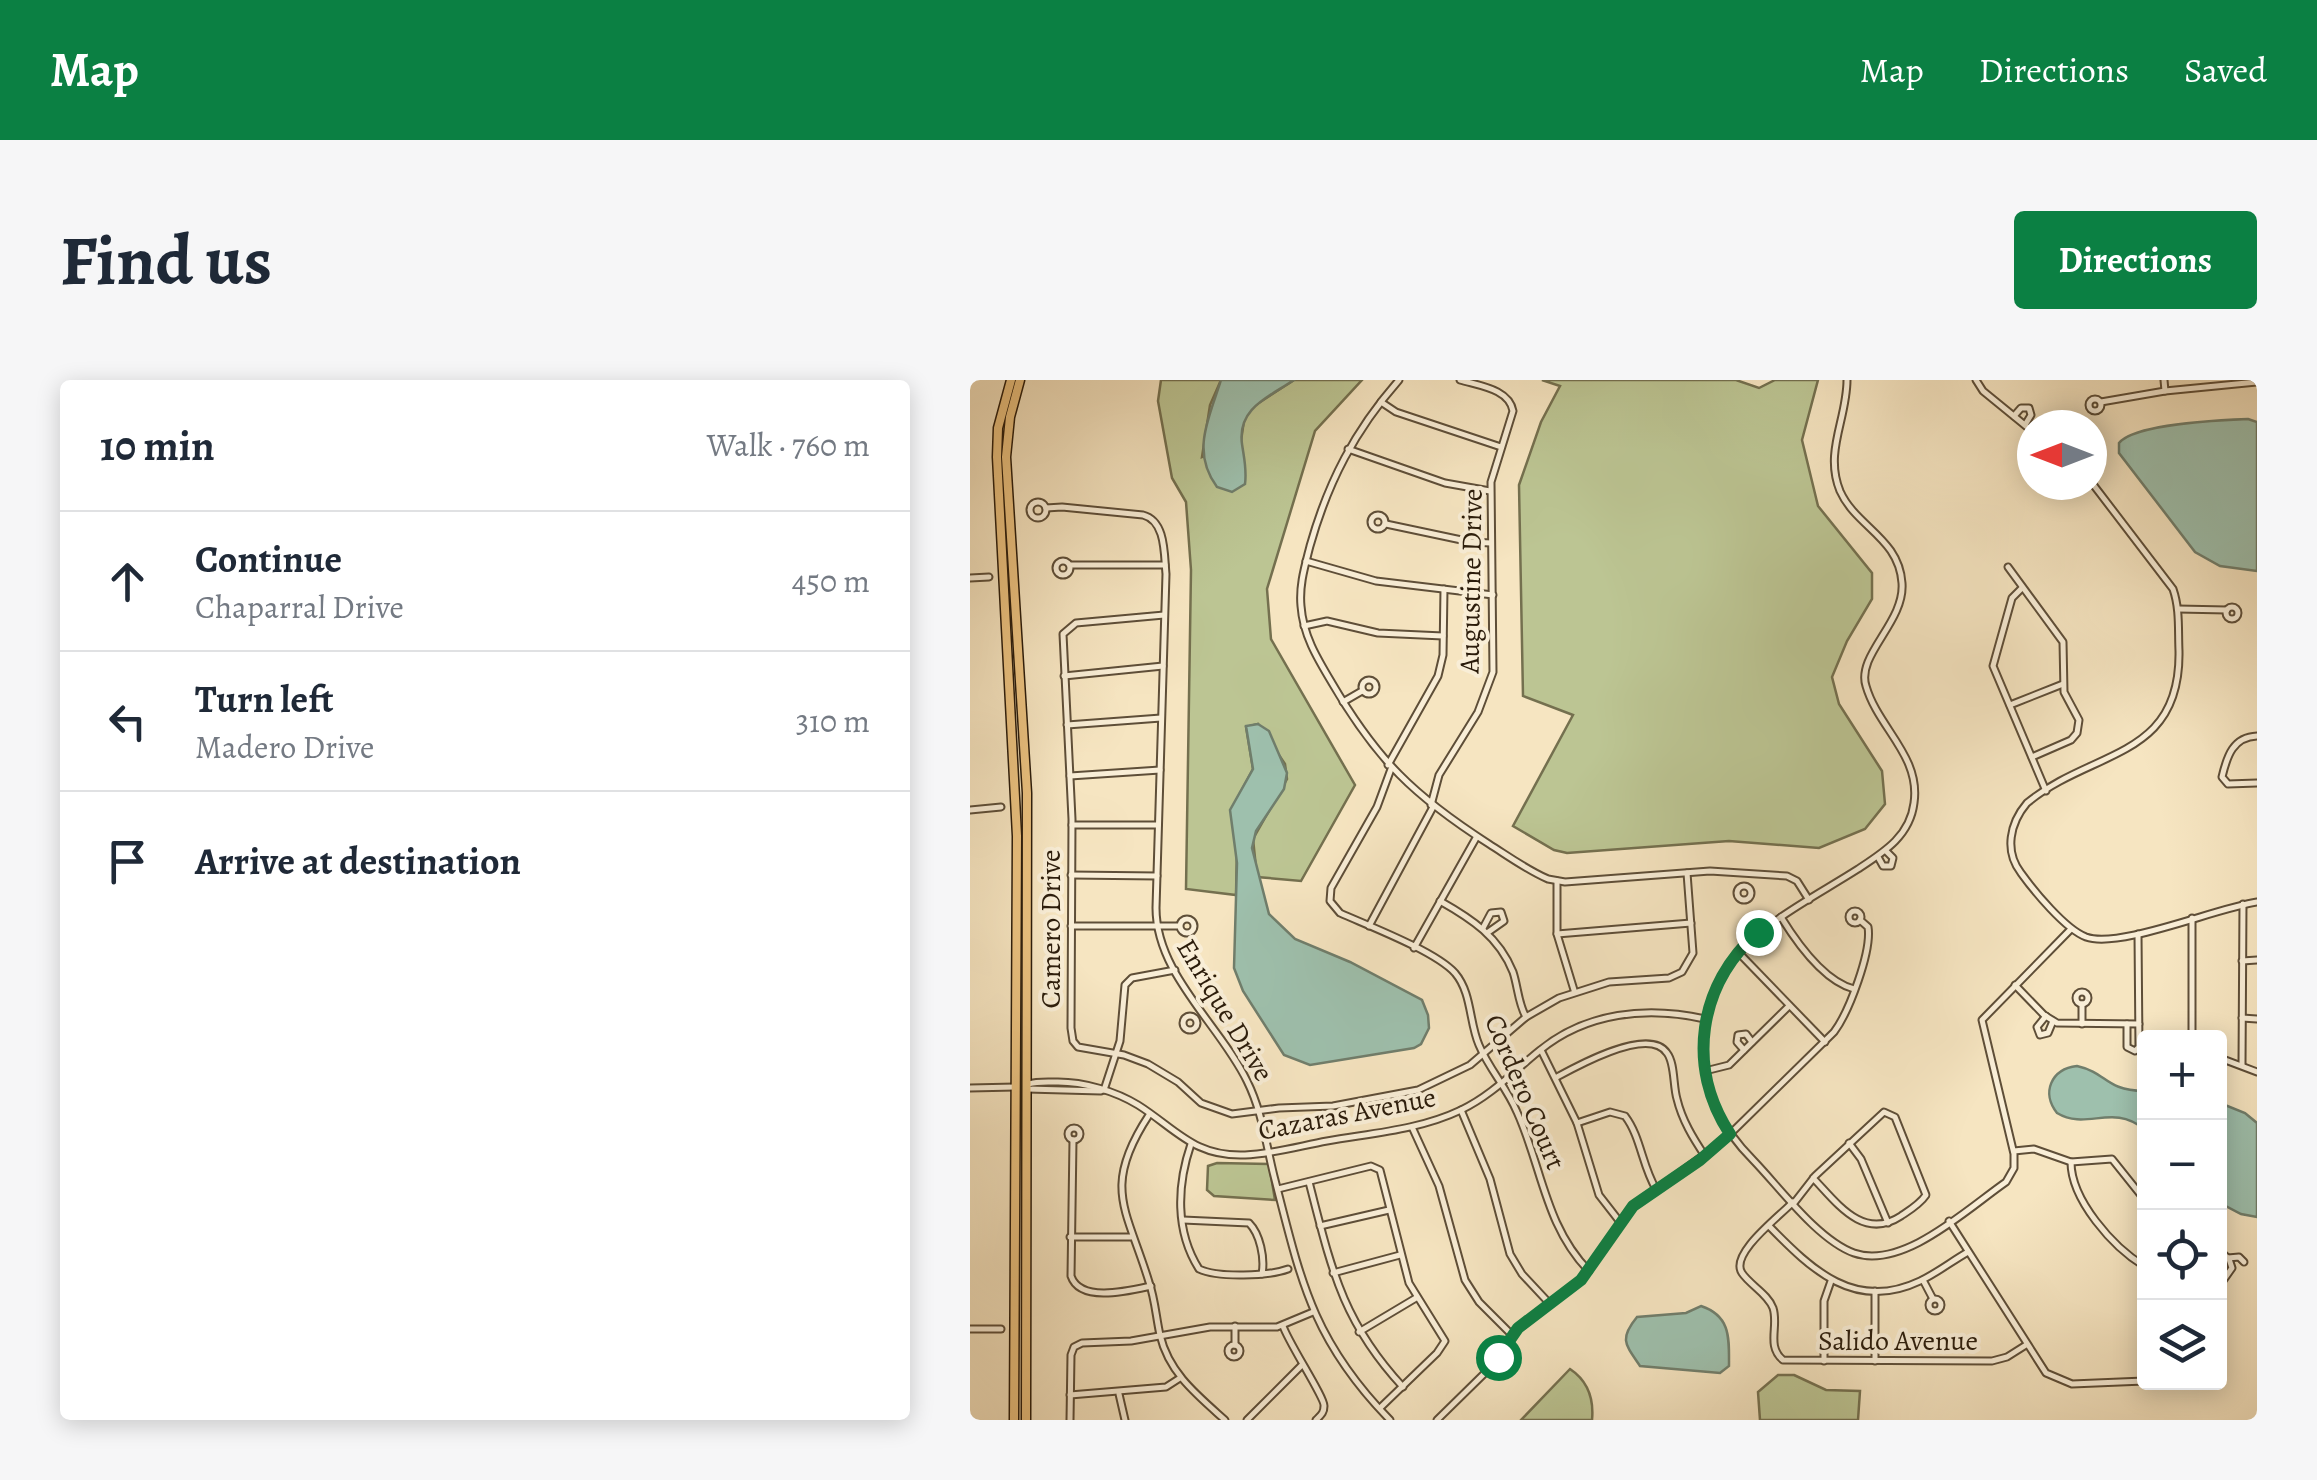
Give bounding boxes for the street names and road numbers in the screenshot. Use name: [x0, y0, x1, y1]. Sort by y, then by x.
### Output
street label: Augustine Drive: [1450, 488, 1492, 675]
street label: Camero Drive: [1032, 849, 1070, 1009]
street label: Enrique Drive: [1167, 932, 1283, 1088]
street label: Cordero Court: [1475, 1009, 1575, 1175]
street label: Cazaras Avenue: [1255, 1078, 1439, 1150]
street label: Salido Avenue: [1818, 1322, 1978, 1360]

